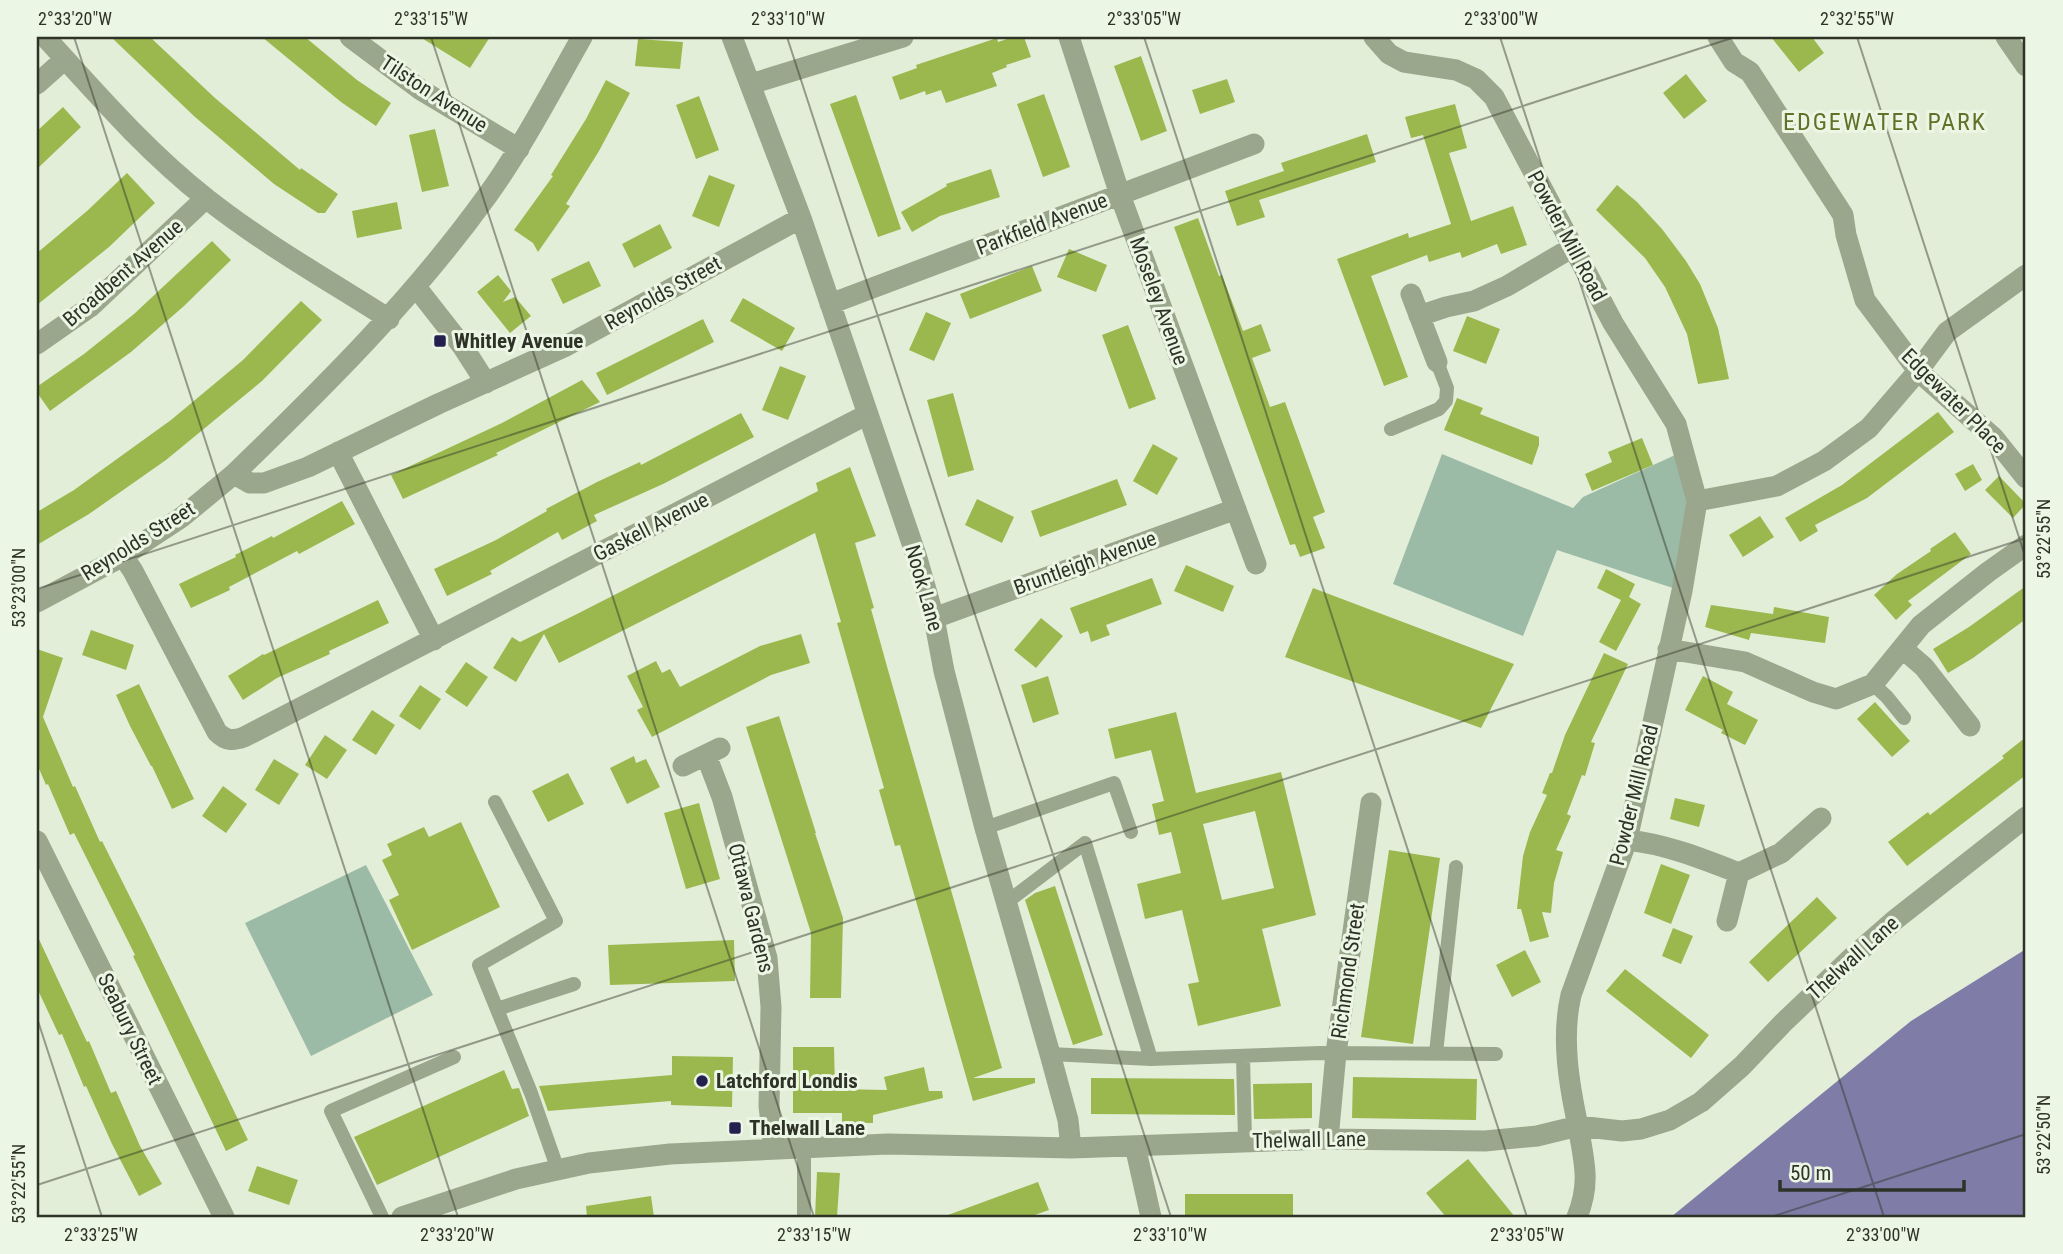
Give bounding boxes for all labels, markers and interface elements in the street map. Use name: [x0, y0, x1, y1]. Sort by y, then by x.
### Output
text: 2°33'20"W: [38, 8, 112, 29]
text: 2°33'15"W: [394, 8, 468, 29]
text: 2°33'10"W: [751, 8, 825, 29]
text: 2°33'05"W: [1107, 8, 1181, 29]
text: 2°33'00"W: [1464, 8, 1538, 29]
text: 2°32'55"W: [1820, 8, 1894, 29]
street label: Tilston Avenue: [376, 51, 492, 137]
district label: EDGEWATER PARK: [1783, 108, 1987, 136]
street label: Powder Mill Road: [1522, 167, 1612, 305]
street label: Parkfield Avenue: [973, 188, 1111, 260]
street label: Broadbent Avenue: [58, 214, 188, 331]
street label: Moseley Avenue: [1125, 234, 1193, 368]
street label: Reynolds Street: [601, 251, 725, 335]
place label: Whitley Avenue: [454, 329, 583, 353]
marker: Whitley Avenue: [432, 333, 448, 349]
street label: Edgewater Place: [1897, 344, 2011, 458]
street label: Gaskell Avenue: [589, 488, 713, 566]
street label: Reynolds Street: [77, 497, 199, 585]
text: 53°22'55"N: [2033, 499, 2054, 579]
street label: Bruntleigh Avenue: [1011, 526, 1160, 600]
street label: Nook Lane: [900, 542, 948, 634]
text: 53°23'00"N: [8, 548, 29, 628]
street label: Powder Mill Road: [1605, 722, 1663, 868]
street label: Ottawa Gardens: [723, 841, 779, 975]
street label: Richmond Street: [1327, 902, 1369, 1040]
street label: Thelwall Lane: [1803, 911, 1903, 1005]
street label: Seabury Street: [93, 970, 167, 1088]
place label: Latchford Londis: [716, 1069, 858, 1093]
marker: Latchford Londis: [694, 1073, 710, 1089]
text: 53°22'50"N: [2033, 1095, 2054, 1175]
place label: Thelwall Lane: [749, 1116, 865, 1140]
marker: Thelwall Lane: [727, 1120, 743, 1136]
street label: Thelwall Lane: [1252, 1127, 1366, 1153]
text: 53°22'55"N: [8, 1144, 29, 1224]
scale bar: [1780, 1149, 1963, 1193]
text: 50 m: [1790, 1161, 1831, 1185]
text: 2°33'25"W: [64, 1224, 138, 1245]
text: 2°33'20"W: [420, 1224, 494, 1245]
text: 2°33'15"W: [777, 1224, 851, 1245]
text: 2°33'10"W: [1133, 1224, 1207, 1245]
text: 2°33'05"W: [1490, 1224, 1564, 1245]
text: 2°33'00"W: [1846, 1224, 1920, 1245]

